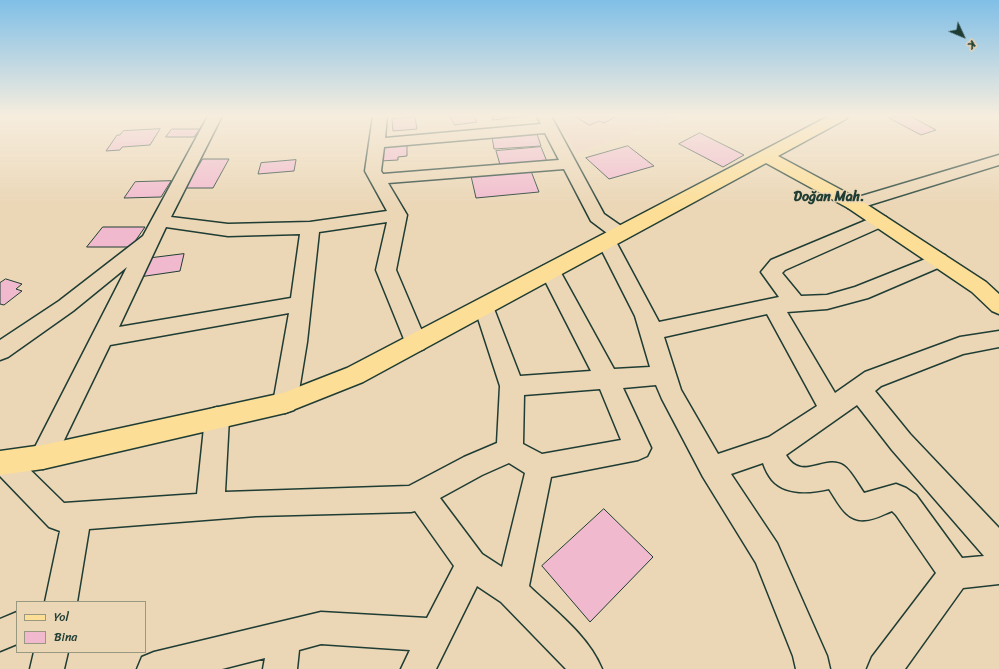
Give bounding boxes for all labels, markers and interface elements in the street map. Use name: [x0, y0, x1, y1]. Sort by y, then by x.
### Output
north arrow: [943, 16, 983, 56]
text: K: [963, 36, 981, 54]
district label: Doğan Mah.: [794, 189, 864, 205]
legend: [16, 601, 146, 653]
text: Yol: [54, 606, 69, 628]
text: Bina: [54, 626, 77, 648]

